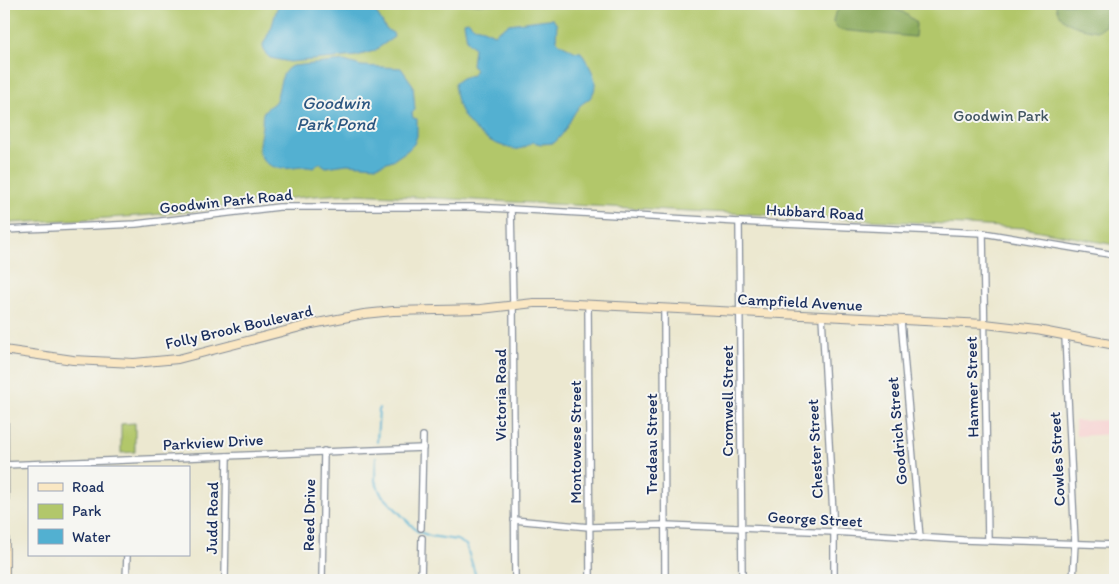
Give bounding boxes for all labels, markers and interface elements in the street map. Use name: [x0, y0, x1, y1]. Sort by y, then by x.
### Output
water label: Goodwin Park Pond: [296, 92, 378, 135]
park label: Goodwin Park: [953, 106, 1049, 125]
street label: Goodwin Park Road: [158, 185, 294, 217]
street label: Hubbard Road: [766, 200, 865, 224]
street label: Campfield Avenue: [737, 289, 863, 315]
street label: Folly Brook Boulevard: [163, 301, 315, 353]
street label: Hanmer Street: [962, 336, 982, 438]
street label: Cromwell Street: [718, 345, 737, 457]
street label: Victoria Road: [491, 349, 510, 441]
street label: Goodrich Street: [883, 376, 911, 486]
street label: Montowese Street: [566, 380, 585, 504]
street label: Tredeau Street: [642, 393, 661, 495]
street label: Chester Street: [803, 399, 827, 499]
street label: Cowles Street: [1045, 411, 1069, 507]
street label: Parkview Drive: [162, 430, 264, 454]
legend: [28, 466, 190, 556]
text: Road: [72, 478, 105, 496]
street label: Reed Drive: [299, 479, 319, 551]
street label: Judd Road: [202, 481, 222, 554]
text: Park: [72, 502, 102, 520]
street label: George Street: [767, 507, 863, 531]
text: Water: [72, 528, 111, 546]

